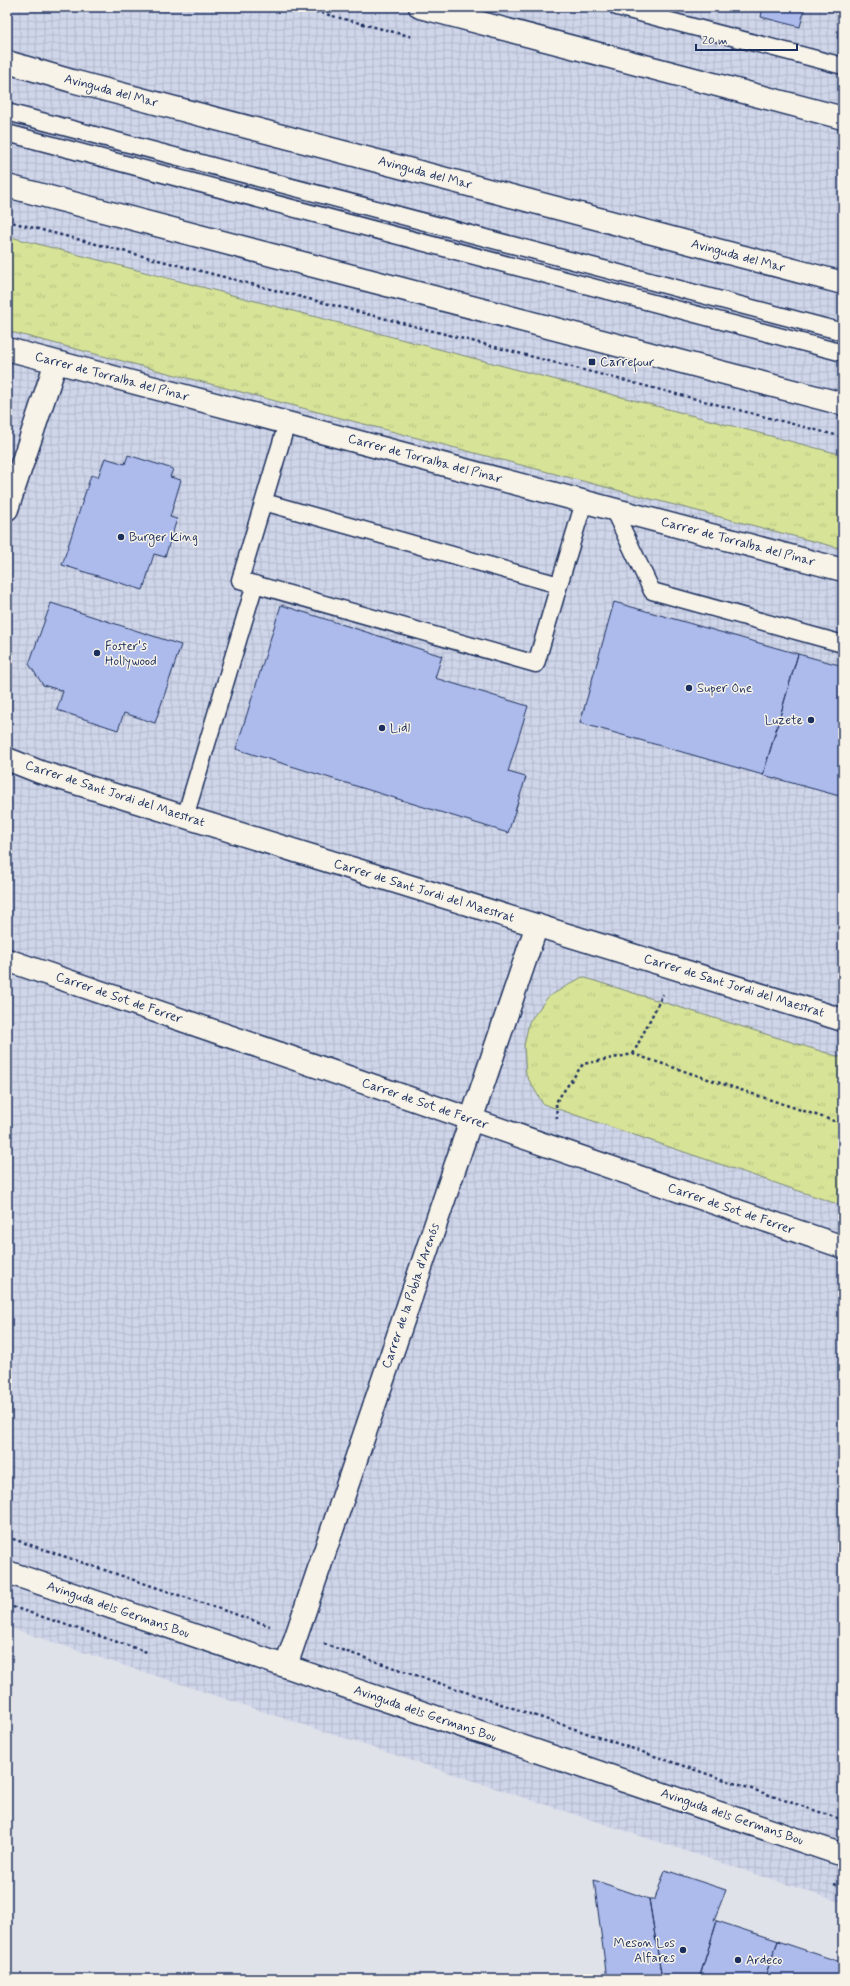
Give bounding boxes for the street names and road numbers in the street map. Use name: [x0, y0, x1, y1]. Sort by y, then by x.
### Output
street label: Avinguda del Mar: [62, 70, 160, 113]
street label: Avinguda del Mar: [376, 152, 474, 195]
street label: Avinguda del Mar: [689, 235, 787, 278]
street label: Carrer de Torralba del Pinar: [33, 348, 192, 406]
street label: Carrer de Torralba del Pinar: [346, 430, 505, 488]
street label: Carrer de Torralba del Pinar: [659, 513, 818, 571]
street label: Carrer de Sant Jordi del Maestrat: [23, 757, 207, 831]
street label: Carrer de Sant Jordi del Maestrat: [332, 855, 517, 927]
street label: Carrer de Sant Jordi del Maestrat: [642, 950, 827, 1022]
street label: Carrer de Sot de Ferrer: [53, 968, 186, 1028]
street label: Carrer de Sot de Ferrer: [359, 1074, 492, 1134]
street label: Carrer de Sot de Ferrer: [665, 1179, 798, 1239]
street label: Carrer de la Pobla d'Arenós: [378, 1221, 444, 1371]
street label: Avinguda dels Germans Bou: [44, 1578, 192, 1644]
street label: Avinguda dels Germans Bou: [351, 1682, 499, 1748]
street label: Avinguda dels Germans Bou: [658, 1785, 806, 1851]

